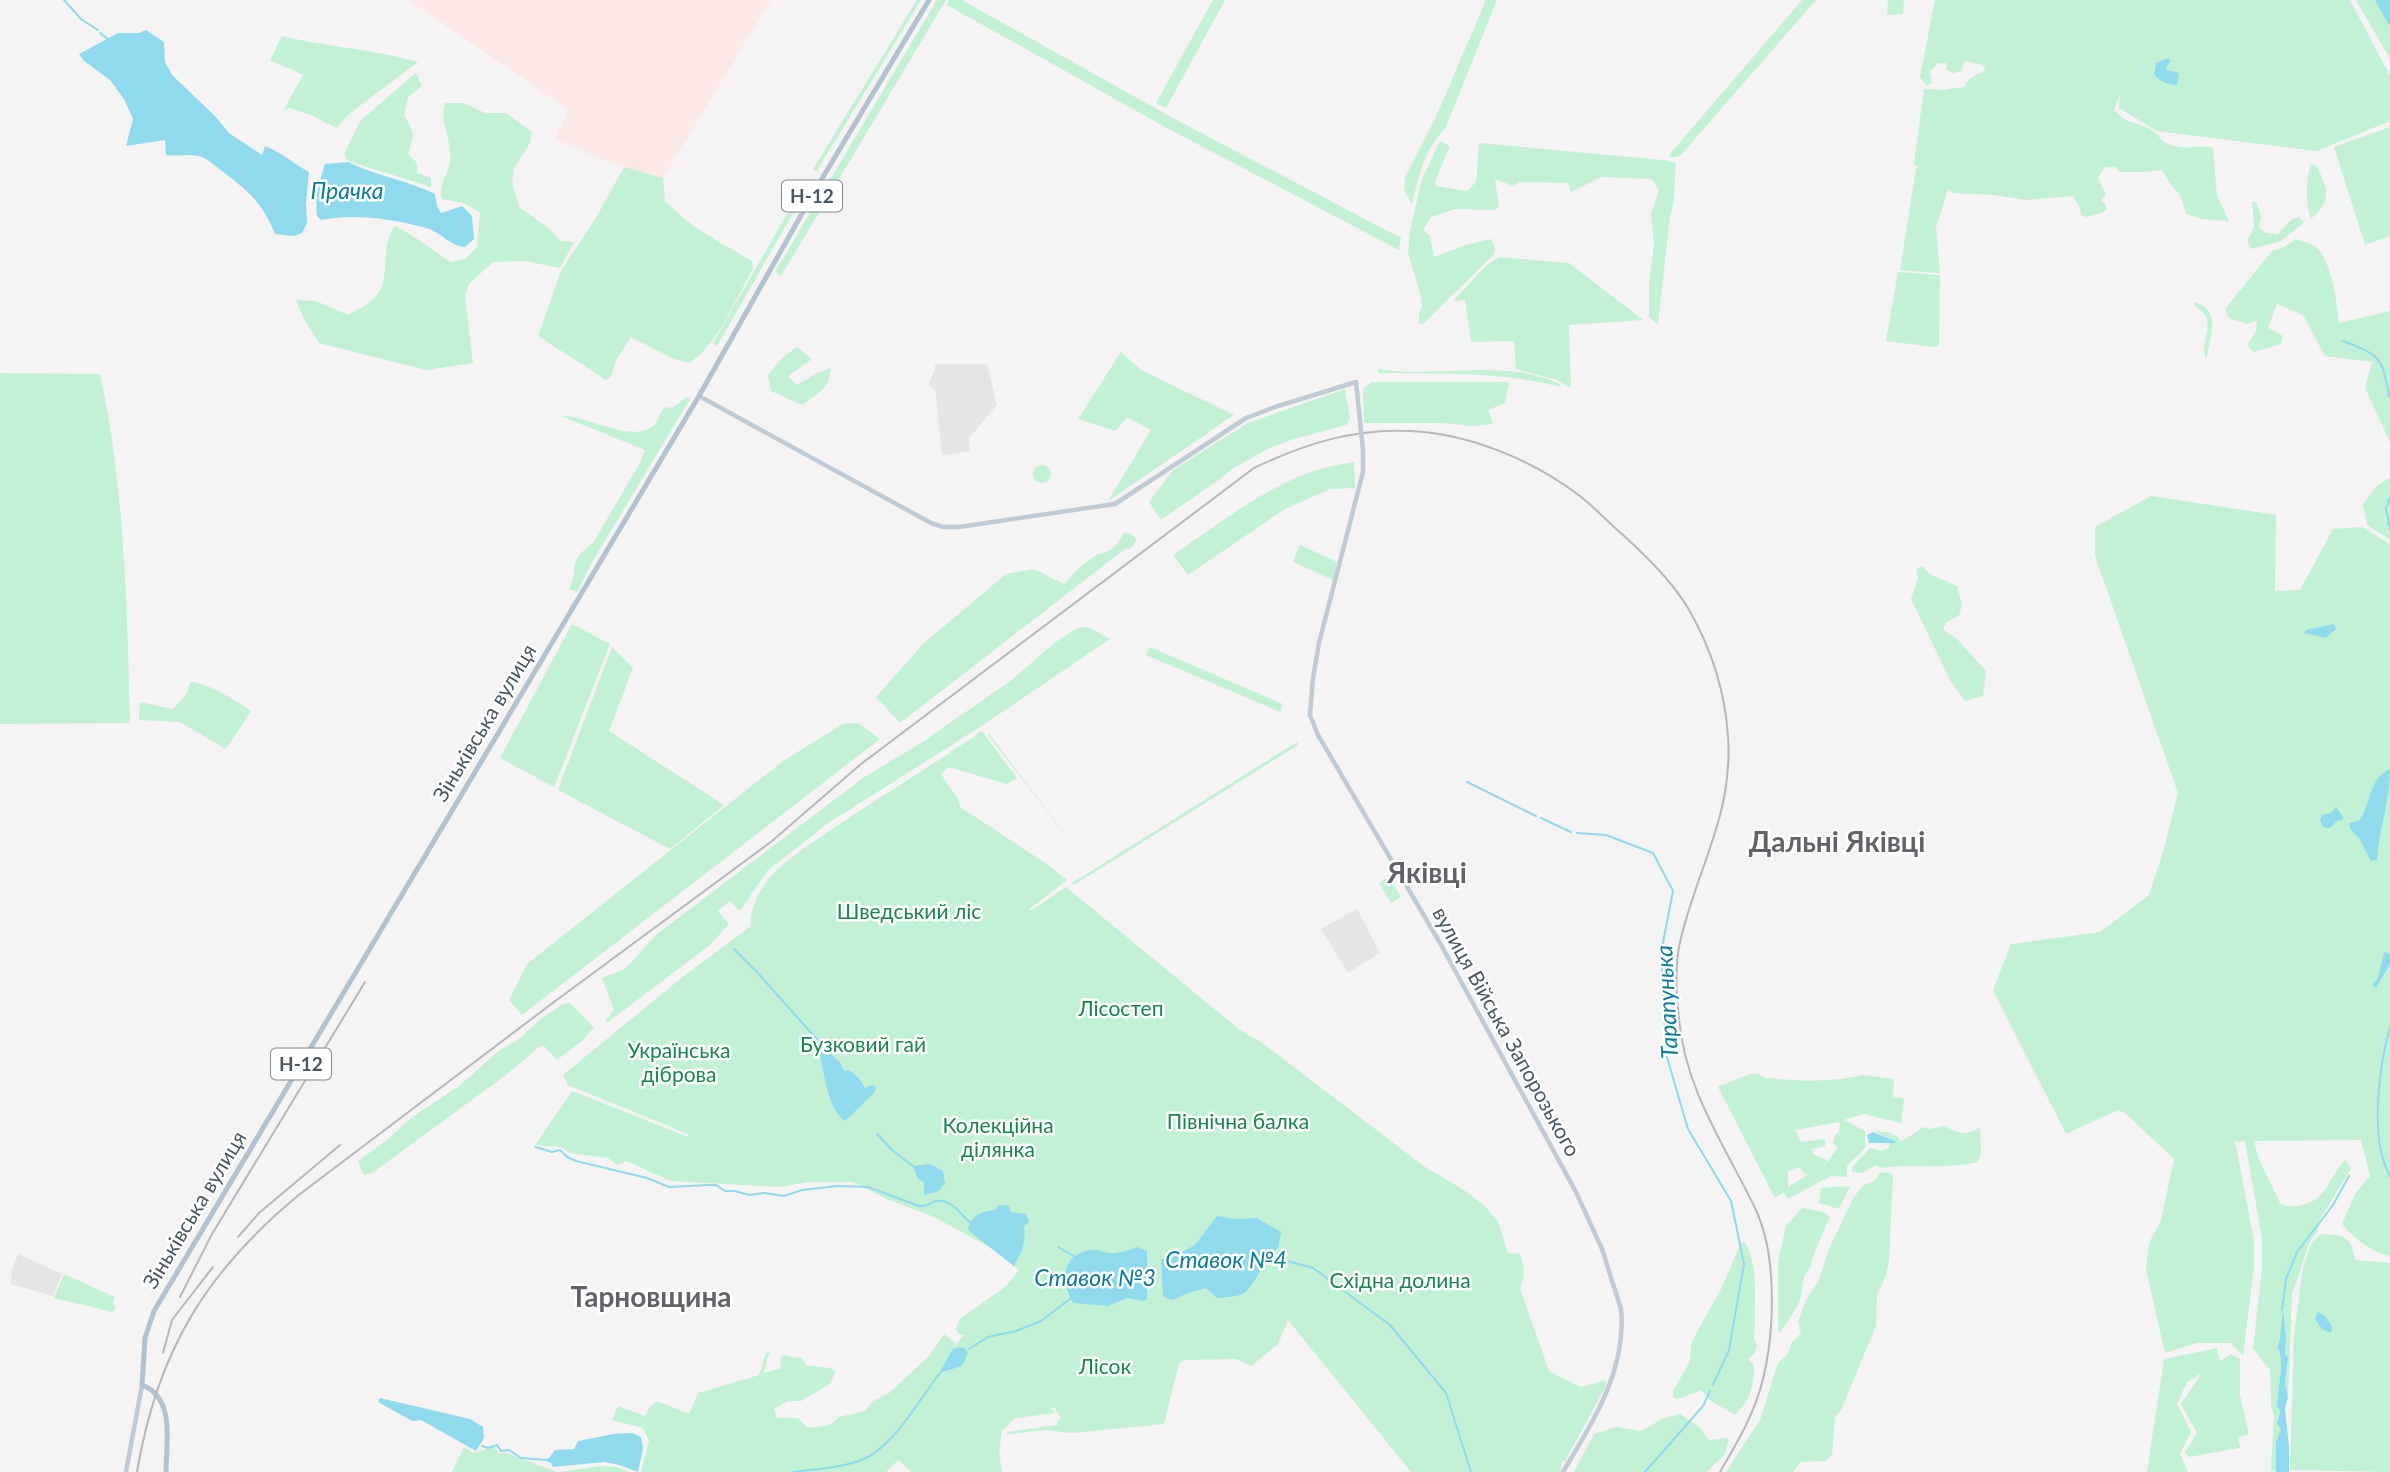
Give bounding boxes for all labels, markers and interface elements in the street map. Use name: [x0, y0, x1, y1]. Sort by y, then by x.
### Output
water label: Прачка: [311, 176, 383, 204]
road number: Н-12: [782, 180, 842, 212]
street label: Зіньківська вулиця: [427, 639, 541, 806]
district label: Дальні Яківці: [1749, 824, 1925, 858]
district label: Яківці: [1386, 855, 1467, 889]
park label: Шведський ліс: [837, 898, 981, 923]
street label: вулиця Війська Запорозького: [1428, 902, 1587, 1161]
water label: Тарапунька: [1649, 945, 1683, 1060]
park label: Лісостеп: [1078, 995, 1164, 1020]
park label: Бузковий гай: [800, 1031, 926, 1056]
park label: Українська діброва: [627, 1037, 731, 1086]
road number: Н-12: [271, 1048, 331, 1080]
park label: Північна балка: [1167, 1108, 1309, 1133]
park label: Колекційна ділянка: [942, 1112, 1054, 1161]
street label: Зіньківська вулиця: [137, 1126, 251, 1293]
water label: Ставок №4: [1165, 1245, 1287, 1273]
water label: Ставок №3: [1034, 1263, 1156, 1291]
park label: Східна долина: [1329, 1267, 1471, 1292]
district label: Тарновщина: [570, 1279, 732, 1313]
park label: Лісок: [1078, 1353, 1131, 1378]

